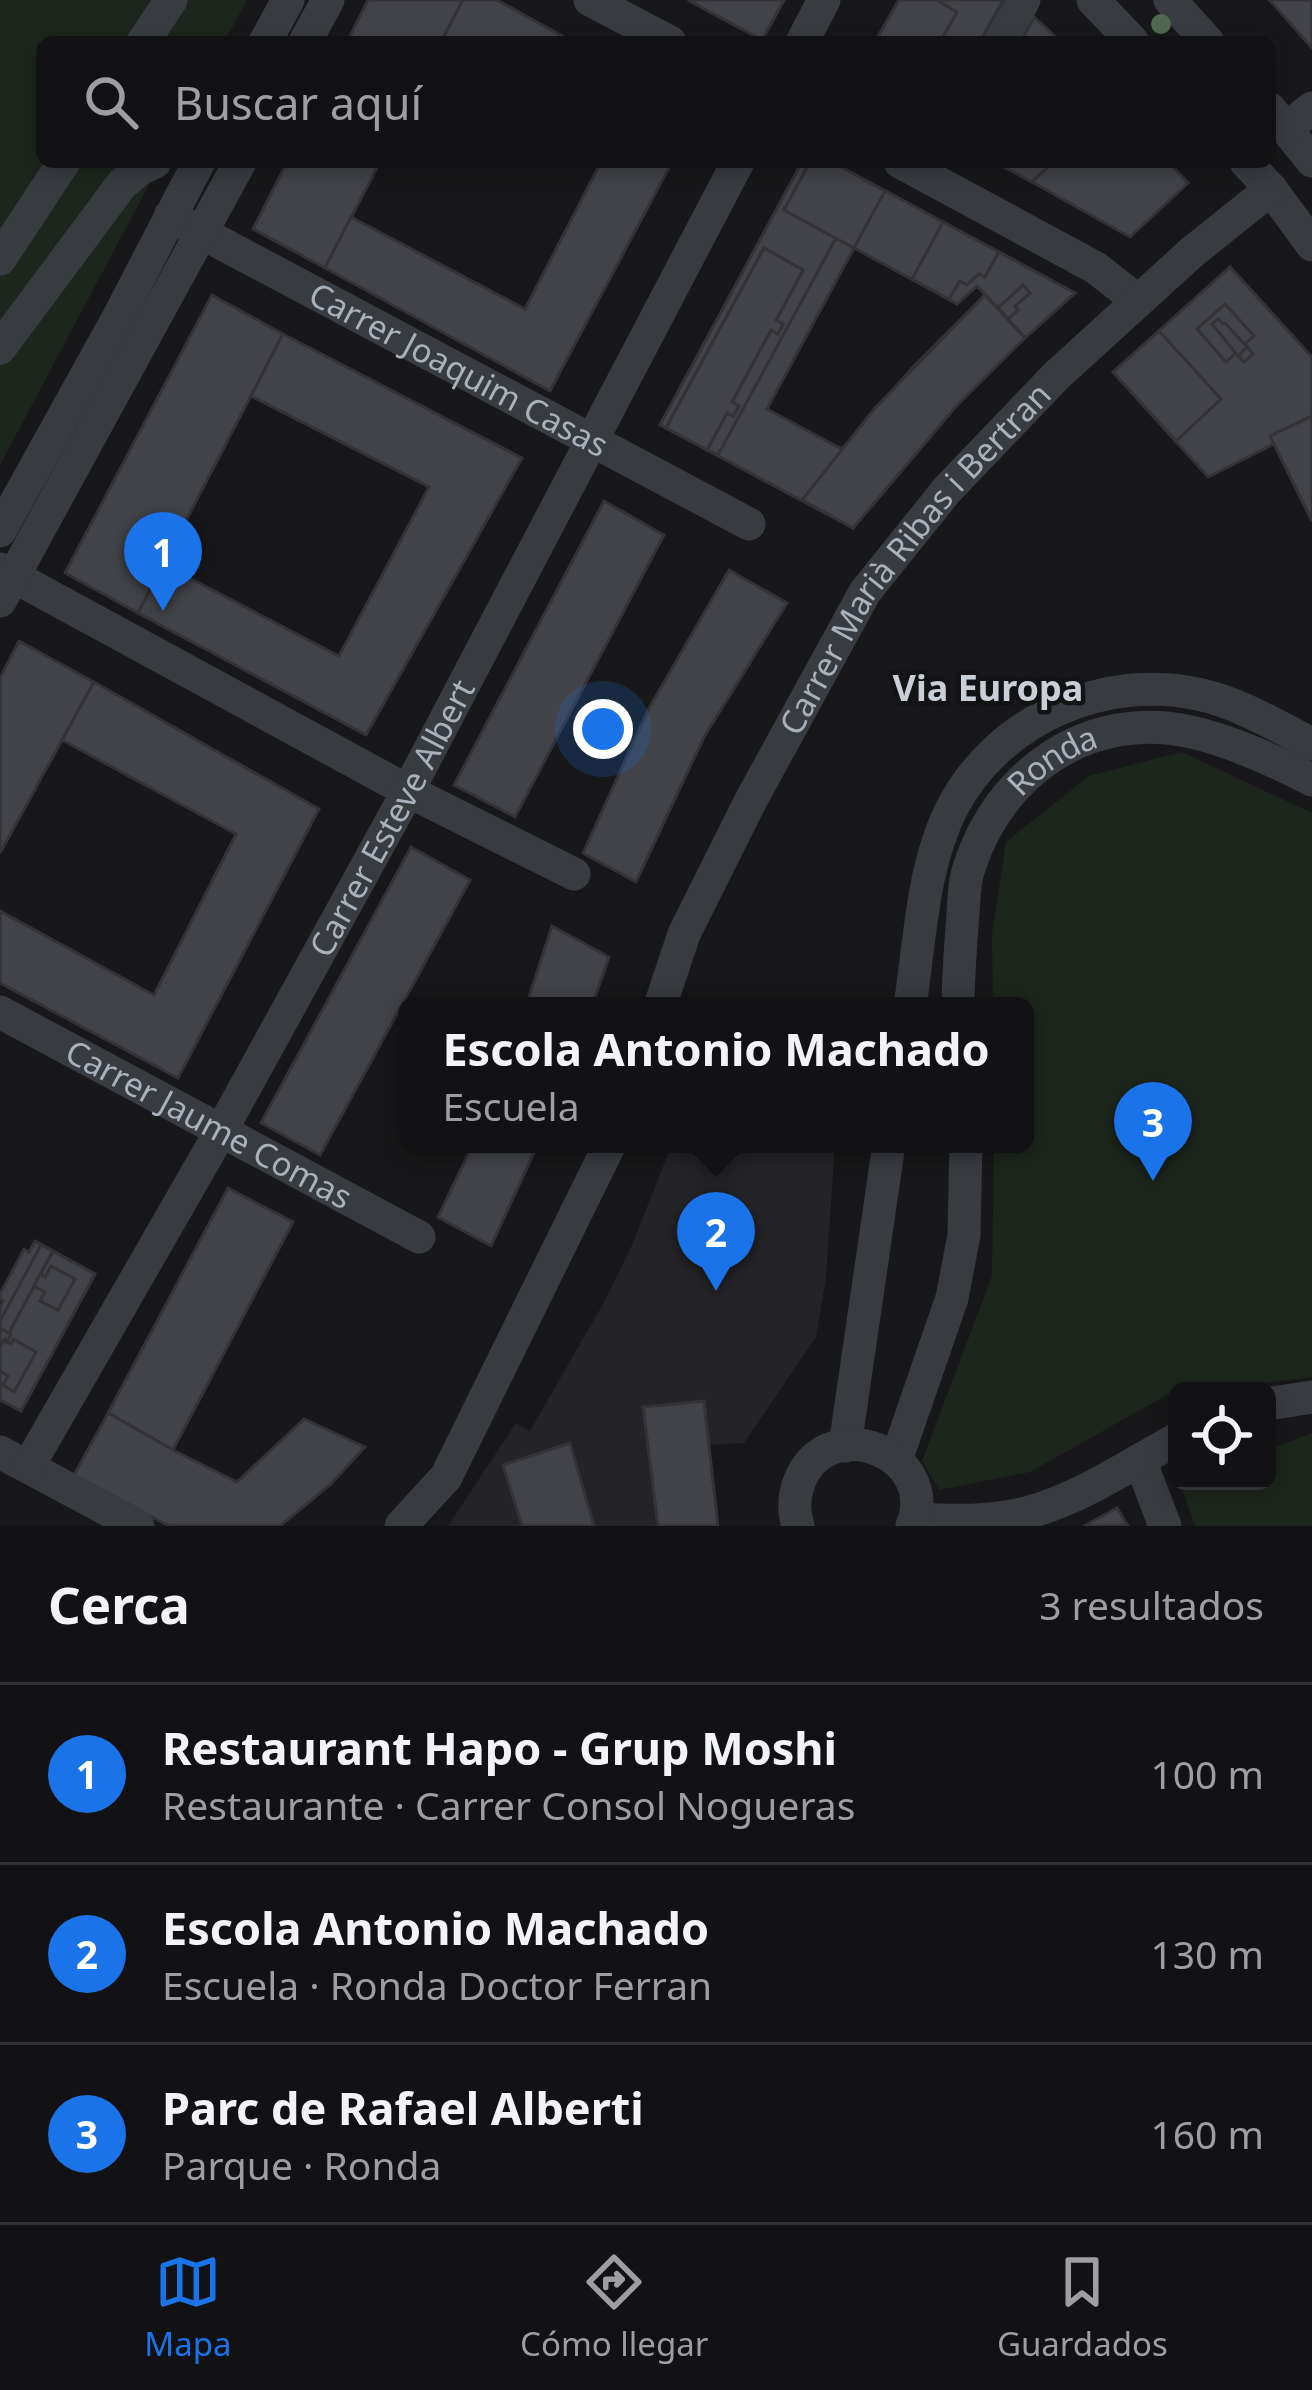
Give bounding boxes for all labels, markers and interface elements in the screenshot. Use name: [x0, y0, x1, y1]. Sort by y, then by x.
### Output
search box: [36, 36, 1276, 168]
icon: search: [78, 69, 144, 135]
text: Buscar aquí: [174, 72, 422, 133]
street label: Carrer Joaquim Casas: [302, 271, 616, 467]
street label: Carrer Marià Ribas i Bertran: [768, 372, 1060, 743]
pin: 1: [124, 512, 202, 611]
district label: Via Europa: [893, 663, 1083, 712]
street label: Carrer Esteve Albert: [298, 671, 485, 965]
your location: [573, 699, 633, 759]
street label: Ronda: [997, 714, 1103, 805]
popup: [398, 997, 1034, 1153]
text: Escola Antonio Machado: [442, 1018, 990, 1079]
street label: Carrer Jaume Comas: [58, 1028, 360, 1219]
text: Escuela: [442, 1079, 580, 1132]
pin: 3: [1114, 1082, 1192, 1181]
pin: 2: [677, 1192, 755, 1291]
map controls: [1168, 1382, 1276, 1490]
button: locate: [1168, 1382, 1276, 1490]
text: Cerca: [48, 1569, 190, 1639]
text: 3 resultados: [1039, 1578, 1264, 1631]
text: Restaurant Hapo - Grup Moshi: [162, 1717, 837, 1778]
text: 1: [76, 1747, 98, 1800]
text: 100 m: [1150, 1747, 1264, 1800]
text: Restaurante · Carrer Consol Nogueras: [162, 1778, 855, 1831]
text: Escola Antonio Machado: [162, 1897, 709, 1958]
text: 2: [76, 1927, 98, 1980]
text: 130 m: [1150, 1927, 1264, 1980]
text: Escuela · Ronda Doctor Ferran: [162, 1958, 712, 2011]
text: Parc de Rafael Alberti: [162, 2077, 644, 2138]
text: 3: [76, 2107, 98, 2160]
text: 160 m: [1150, 2107, 1264, 2160]
text: Parque · Ronda: [162, 2138, 441, 2191]
tab: Mapa: [144, 2249, 232, 2366]
tab: Cómo llegar: [520, 2249, 708, 2366]
tab: Guardados: [997, 2249, 1168, 2366]

